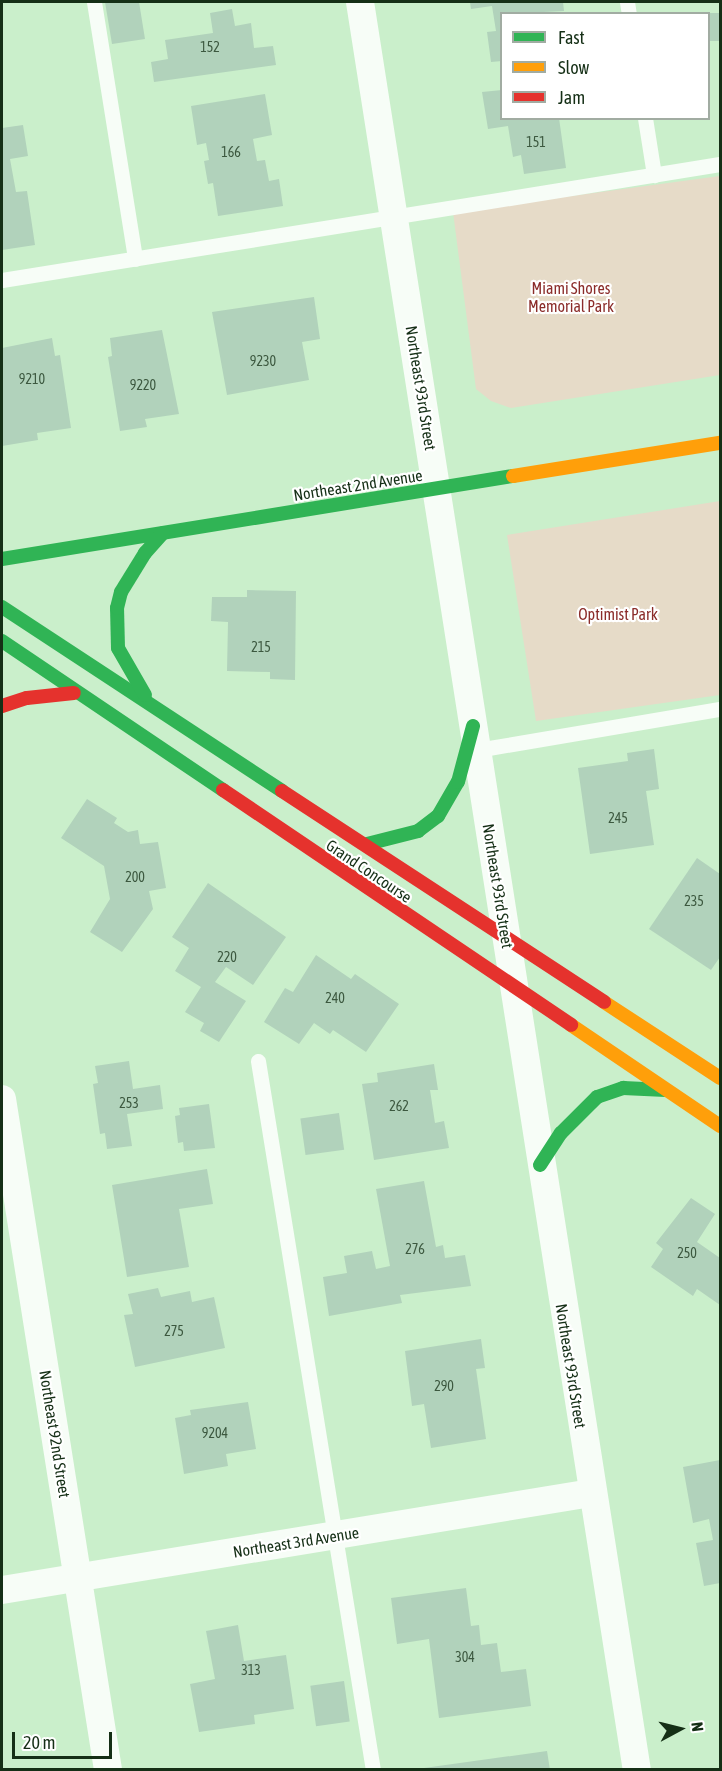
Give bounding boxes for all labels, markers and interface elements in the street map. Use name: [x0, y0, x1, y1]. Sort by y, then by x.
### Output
legend: [500, 12, 710, 120]
text: Fast: [558, 27, 585, 48]
house number: 152: [200, 39, 220, 55]
text: Slow: [558, 57, 589, 78]
text: Jam: [558, 87, 585, 108]
house number: 151: [526, 134, 546, 150]
house number: 166: [221, 144, 241, 160]
park label: Miami Shores Memorial Park: [528, 278, 614, 316]
street label: Northeast 93rd Street: [402, 324, 440, 452]
house number: 9230: [250, 353, 276, 369]
house number: 9210: [19, 371, 45, 387]
house number: 9220: [130, 377, 156, 393]
street label: Northeast 2nd Avenue: [292, 465, 424, 505]
park label: Optimist Park: [578, 604, 658, 624]
house number: 215: [251, 639, 271, 655]
house number: 245: [608, 810, 628, 826]
street label: Northeast 93rd Street: [479, 822, 517, 950]
street label: Grand Concourse: [323, 835, 415, 907]
house number: 200: [125, 869, 145, 885]
house number: 235: [684, 893, 704, 909]
house number: 220: [217, 949, 237, 965]
house number: 240: [325, 990, 345, 1006]
house number: 253: [119, 1095, 139, 1111]
house number: 262: [389, 1098, 409, 1114]
house number: 276: [405, 1241, 425, 1257]
house number: 250: [677, 1245, 697, 1261]
street label: Northeast 93rd Street: [552, 1302, 590, 1430]
house number: 275: [164, 1323, 184, 1339]
street label: Northeast 92nd Street: [35, 1369, 75, 1499]
house number: 290: [434, 1378, 454, 1394]
house number: 9204: [202, 1425, 228, 1441]
street label: Northeast 3rd Avenue: [232, 1523, 360, 1561]
house number: 304: [455, 1649, 475, 1665]
house number: 313: [241, 1662, 261, 1678]
north arrow: [650, 1699, 710, 1759]
scale bar: [15, 1720, 116, 1758]
text: N: [688, 1721, 707, 1733]
text: 20 m: [23, 1732, 55, 1753]

